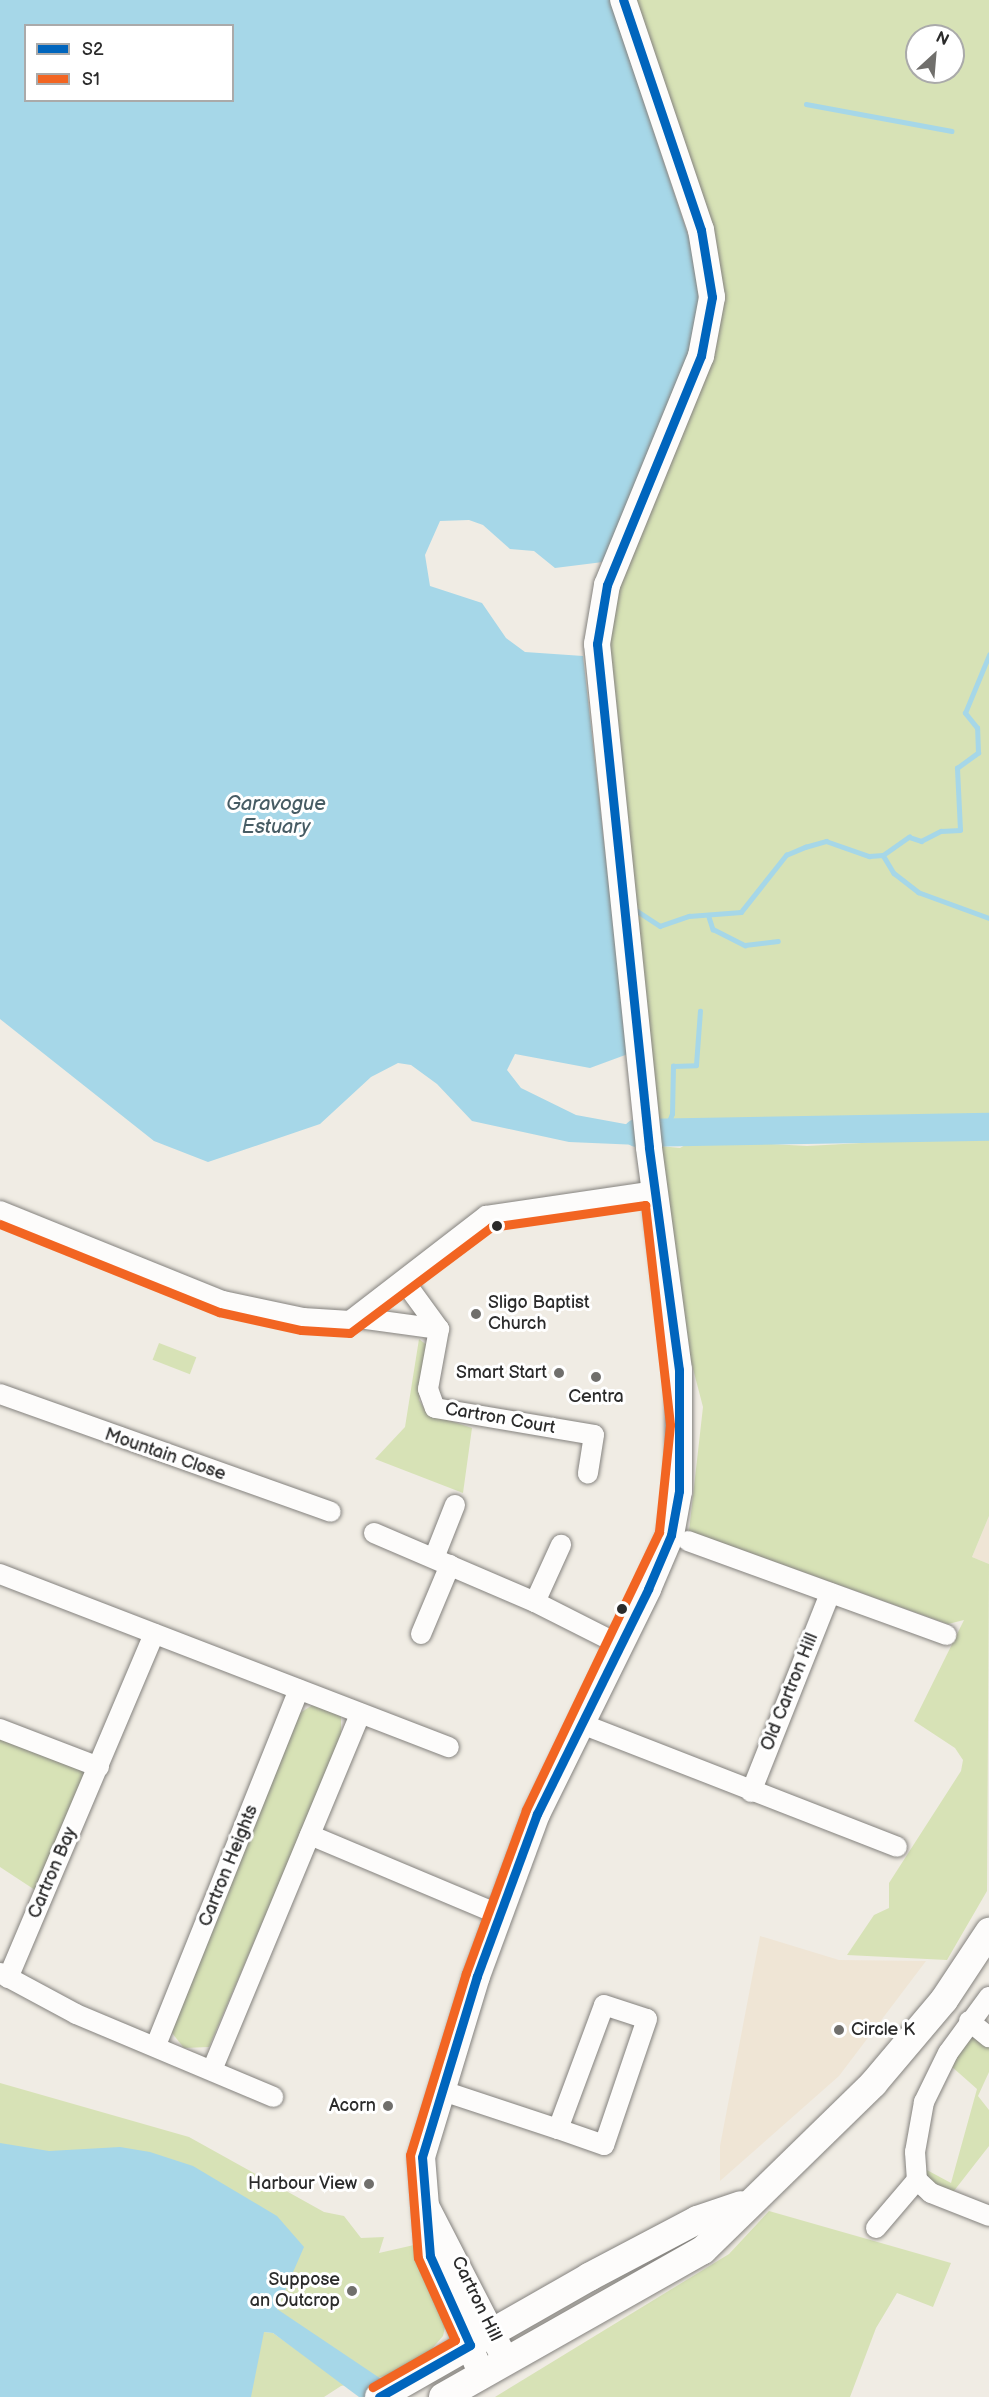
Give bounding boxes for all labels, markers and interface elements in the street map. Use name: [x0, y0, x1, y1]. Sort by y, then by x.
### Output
legend: [24, 24, 234, 102]
north arrow: [905, 24, 965, 84]
text: N: [933, 28, 952, 50]
text: S2: [82, 39, 104, 60]
text: S1: [82, 69, 100, 90]
water label: Garavogue Estuary: [226, 792, 326, 839]
unlabelled marker: [491, 1220, 503, 1232]
place label: Sligo Baptist Church: [488, 1293, 590, 1336]
marker: Sligo Baptist Church: [469, 1307, 483, 1321]
place label: Smart Start: [456, 1362, 547, 1384]
marker: Smart Start: [552, 1366, 566, 1380]
marker: Centra: [589, 1370, 603, 1384]
place label: Centra: [568, 1386, 624, 1408]
street label: Cartron Court: [443, 1399, 557, 1439]
street label: Mountain Close: [102, 1424, 228, 1486]
unlabelled marker: [616, 1603, 628, 1615]
street label: Old Cartron Hill: [757, 1630, 823, 1754]
street label: Cartron Heights: [195, 1802, 263, 1930]
street label: Cartron Bay: [24, 1824, 82, 1922]
place label: Circle K: [851, 2019, 915, 2041]
marker: Circle K: [832, 2023, 846, 2037]
place label: Acorn: [329, 2095, 376, 2117]
marker: Acorn: [381, 2099, 395, 2113]
place label: Harbour View: [248, 2173, 357, 2195]
marker: Harbour View: [362, 2177, 376, 2191]
street label: Cartron Hill: [446, 2253, 506, 2345]
place label: Suppose an Outcrop: [250, 2270, 340, 2312]
marker: Suppose an Outcrop: [345, 2284, 359, 2298]

